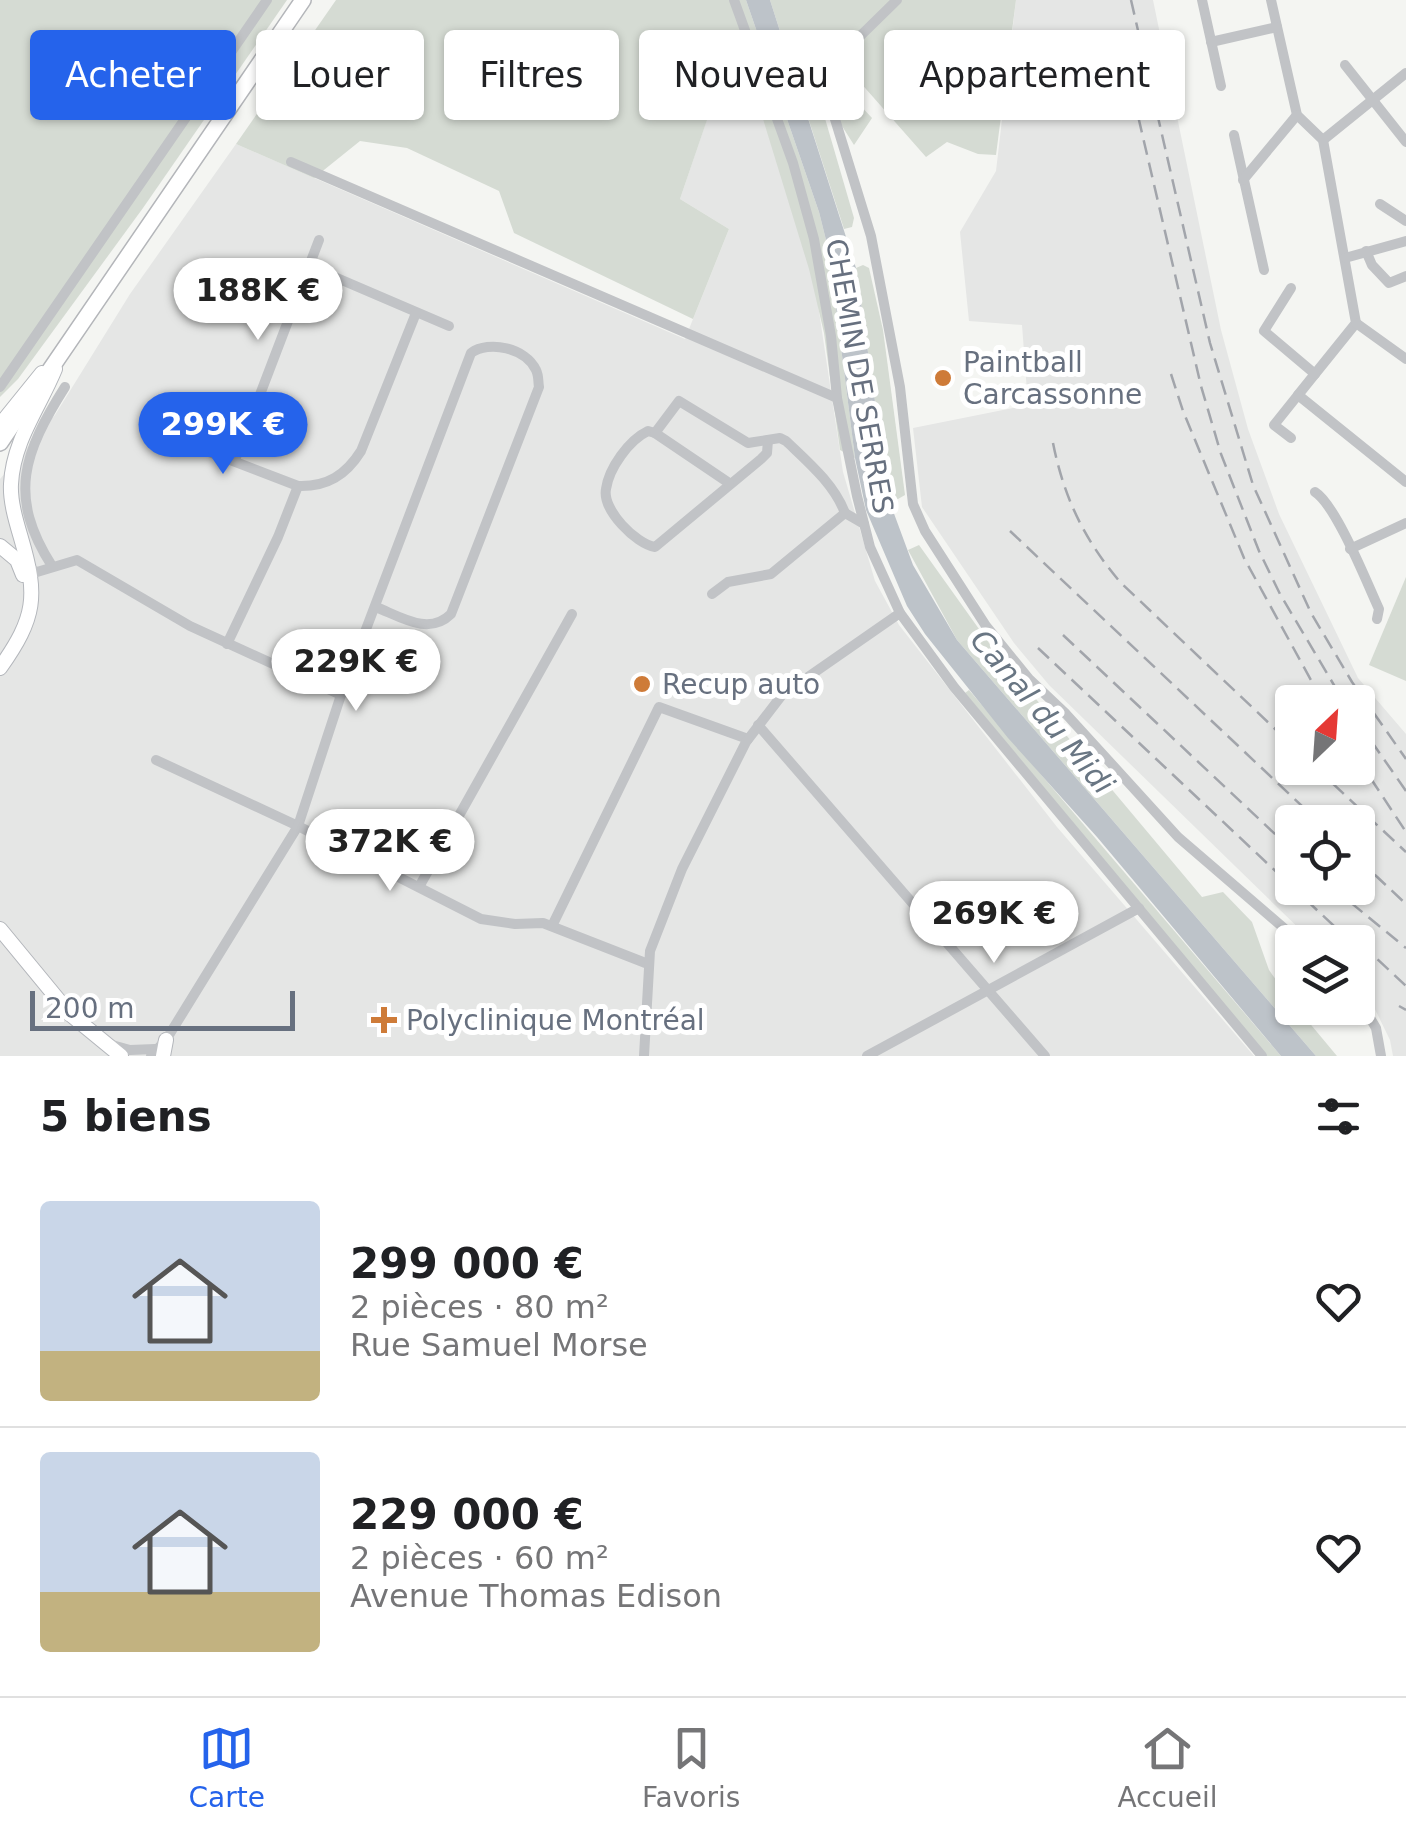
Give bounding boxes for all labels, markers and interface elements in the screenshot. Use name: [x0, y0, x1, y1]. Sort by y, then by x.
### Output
chip: Acheter: [30, 30, 236, 120]
chip: Louer: [256, 30, 424, 120]
chip: Filtres: [444, 30, 619, 120]
chip: Nouveau: [639, 30, 864, 120]
chip: Appartement: [884, 30, 1185, 120]
street label: CHEMIN DE SERRES: [819, 236, 900, 516]
pin: 188K €: [177, 258, 339, 343]
text: 188K €: [196, 271, 321, 309]
place label: Paintball Carcassonne: [963, 346, 1142, 411]
marker: Paintball Carcassonne: [932, 367, 954, 389]
pin: 299K €: [142, 392, 304, 477]
text: 299K €: [161, 405, 286, 443]
water label: Canal du Midi: [963, 622, 1122, 801]
pin: 229K €: [275, 629, 437, 714]
text: 229K €: [294, 642, 419, 680]
place label: Recup auto: [662, 668, 820, 701]
marker: Recup auto: [631, 673, 653, 695]
north arrow: [1275, 685, 1375, 785]
map controls: [1275, 685, 1375, 1025]
button: locate: [1275, 805, 1375, 905]
pin: 372K €: [309, 809, 471, 894]
text: 372K €: [328, 822, 453, 860]
pin: 269K €: [913, 881, 1075, 966]
text: 269K €: [932, 894, 1057, 932]
button: layers: [1275, 925, 1375, 1025]
scale bar: [30, 986, 295, 1030]
text: 200 m: [45, 992, 135, 1025]
place label: Polyclinique Montréal: [406, 1004, 705, 1037]
marker: Polyclinique Montréal: [371, 1007, 397, 1033]
icon: filters: [1311, 1089, 1366, 1144]
text: 5 biens: [40, 1092, 212, 1141]
text: 299 000 €: [350, 1239, 584, 1288]
icon: home: [120, 1241, 240, 1361]
icon: heart: [1311, 1274, 1366, 1329]
text: 2 pièces · 80 m²: [350, 1288, 609, 1326]
text: Rue Samuel Morse: [350, 1326, 648, 1364]
text: 229 000 €: [350, 1490, 584, 1539]
icon: home: [120, 1492, 240, 1612]
icon: heart: [1311, 1525, 1366, 1580]
text: 2 pièces · 60 m²: [350, 1539, 609, 1577]
text: Avenue Thomas Edison: [350, 1577, 722, 1615]
tab: Carte: [189, 1721, 265, 1814]
tab: Favoris: [642, 1721, 740, 1814]
tab: Accueil: [1117, 1721, 1217, 1814]

